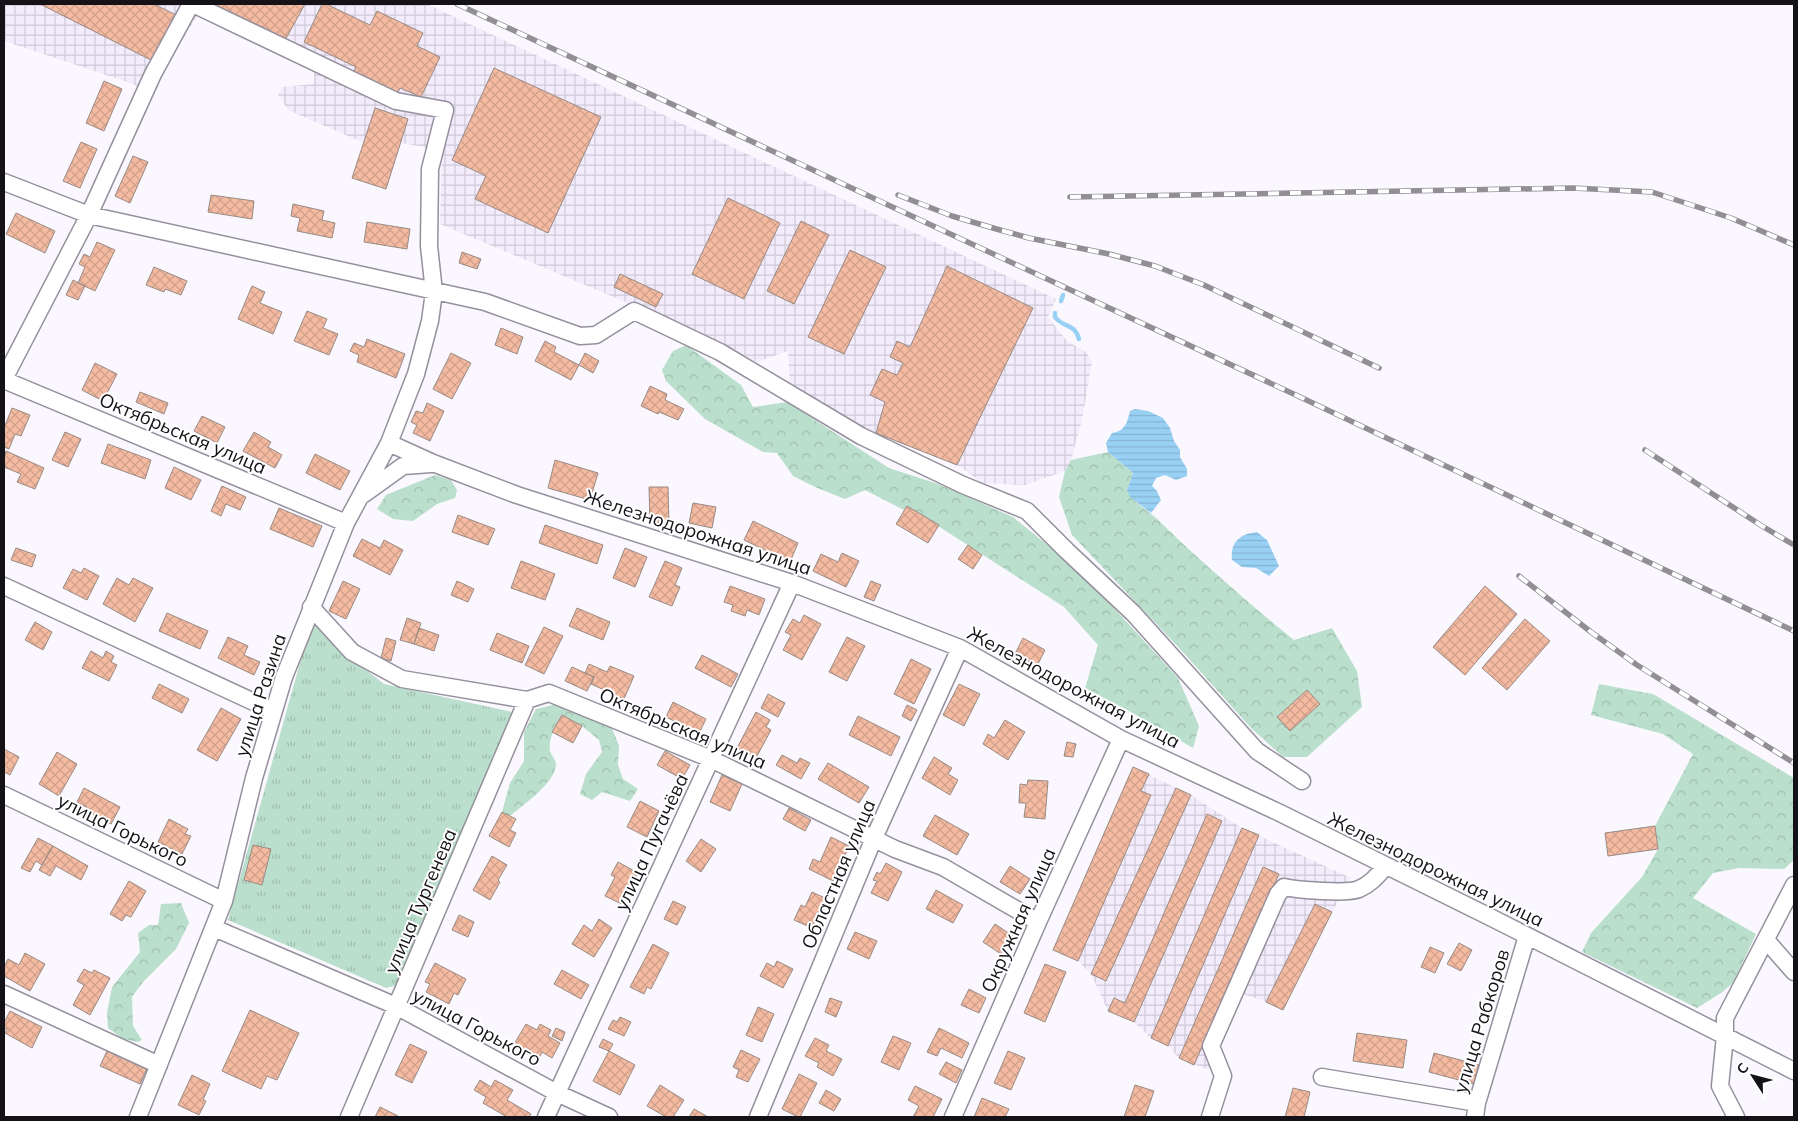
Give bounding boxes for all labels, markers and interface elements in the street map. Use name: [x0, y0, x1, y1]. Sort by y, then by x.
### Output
street label: Октябрьская улица: [96, 387, 270, 479]
street label: Железнодорожная улица: [581, 484, 815, 580]
street label: Железнодорожная улица: [964, 621, 1184, 753]
street label: улица Разина: [229, 630, 291, 760]
street label: Октябрьская улица: [596, 682, 770, 774]
street label: улица Пугачёва: [609, 770, 693, 914]
street label: улица Горького: [54, 788, 192, 872]
street label: Областная улица: [796, 796, 880, 952]
street label: Железнодорожная улица: [1324, 806, 1548, 932]
street label: улица Тургенева: [379, 825, 461, 977]
street label: Окружная улица: [975, 844, 1061, 996]
street label: улица Рабкоров: [1448, 946, 1514, 1096]
street label: улица Горького: [408, 983, 546, 1071]
north arrow: [1728, 1051, 1778, 1101]
text: С: [1732, 1059, 1753, 1078]

